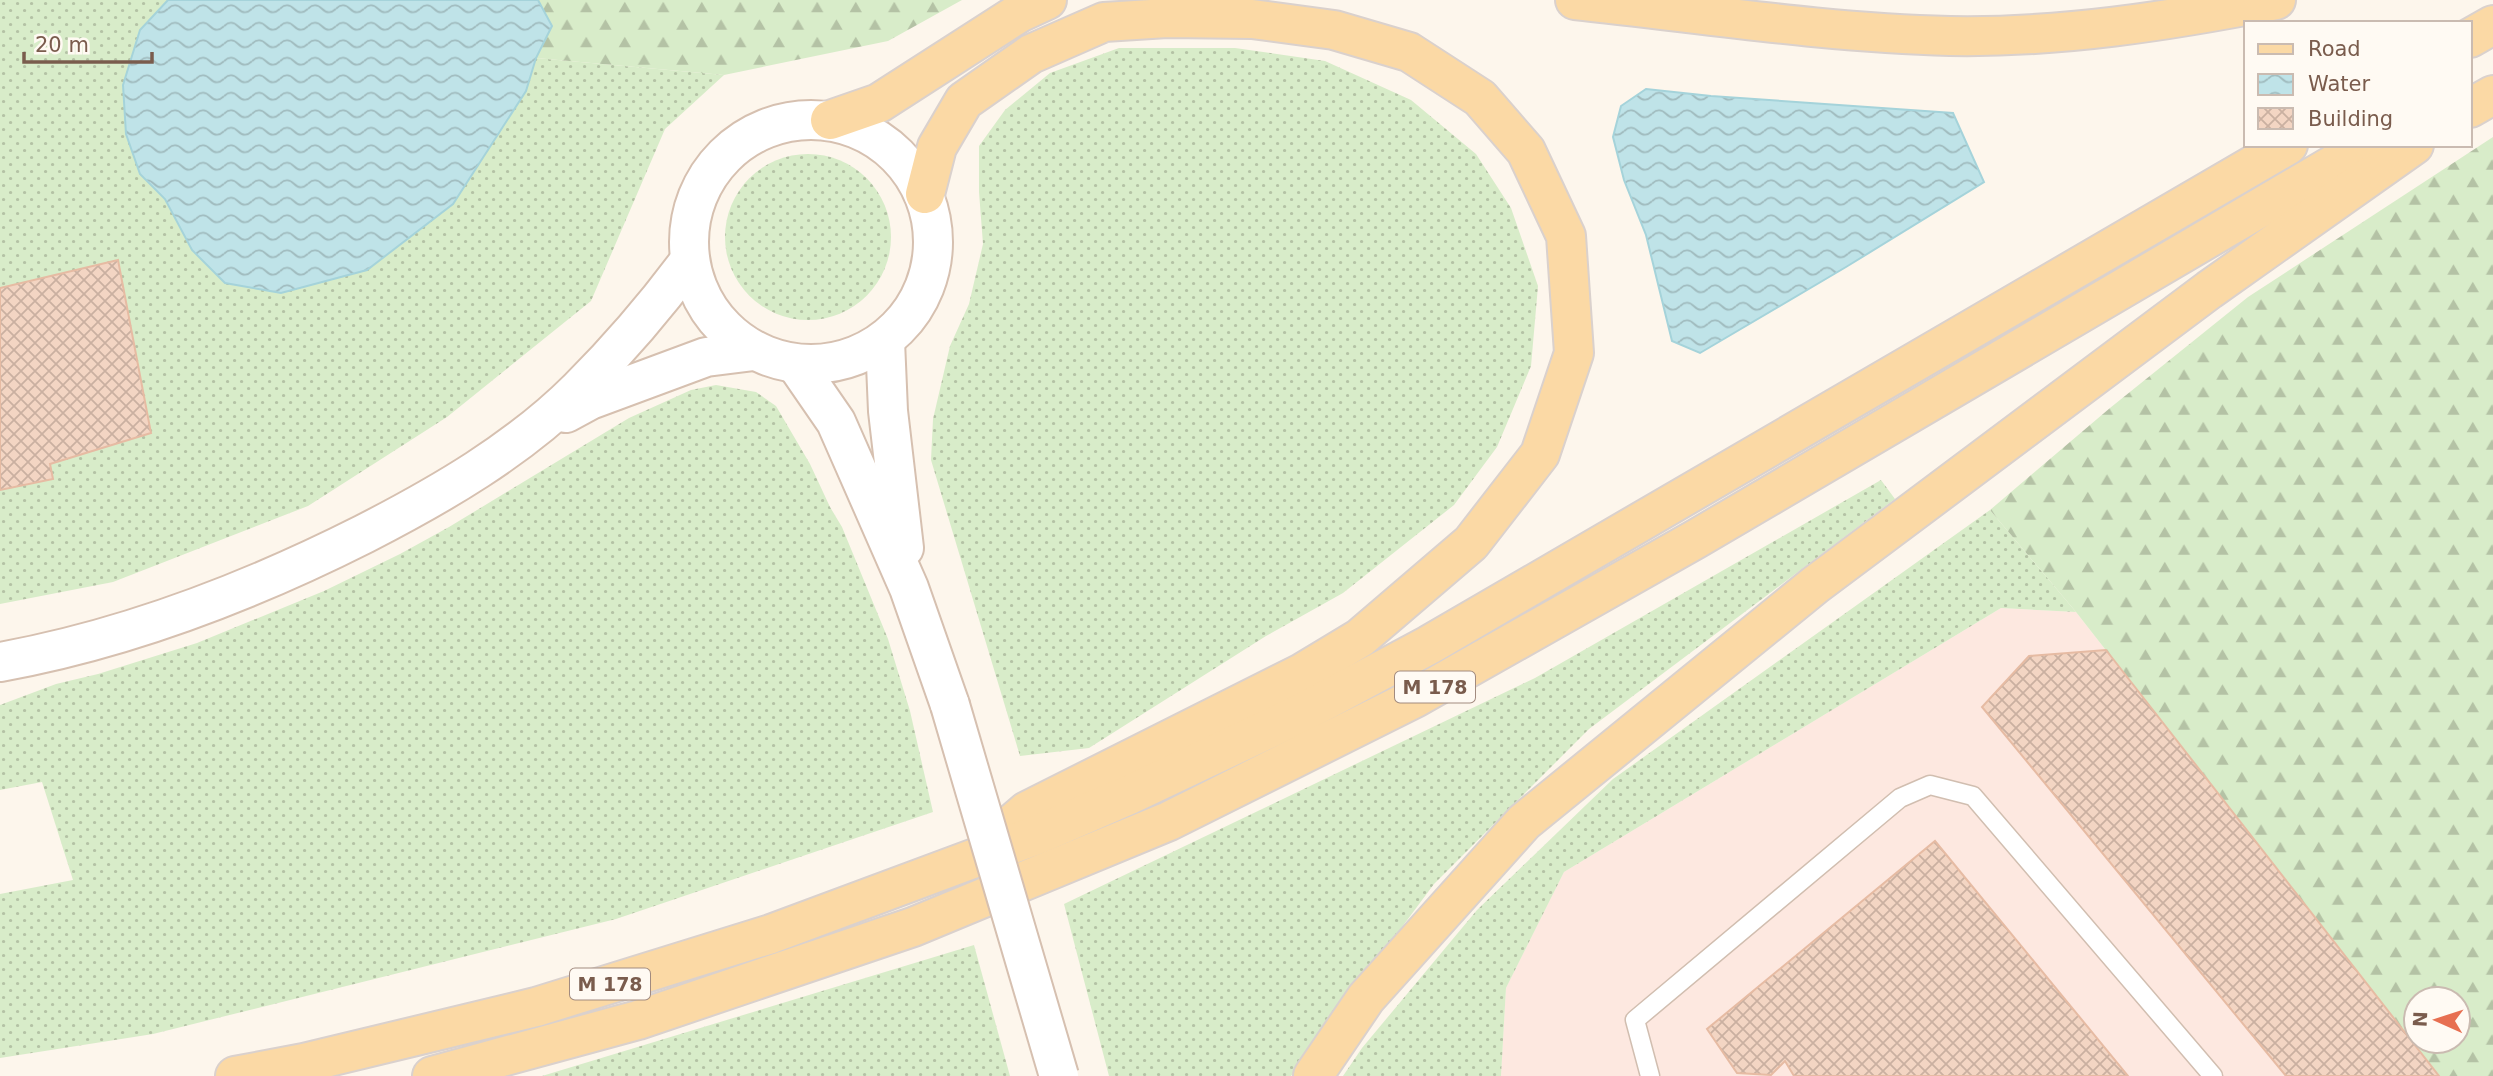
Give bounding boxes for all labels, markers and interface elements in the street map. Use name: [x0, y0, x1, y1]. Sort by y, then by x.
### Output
scale bar: [24, 21, 152, 65]
legend: [2244, 21, 2472, 147]
text: 20 m: [35, 33, 89, 57]
text: Road: [2308, 37, 2361, 61]
text: Water: [2308, 72, 2370, 96]
text: Building: [2308, 107, 2393, 131]
road number: M 178: [1395, 672, 1475, 702]
road number: M 178: [570, 968, 650, 1000]
north arrow: [2402, 985, 2472, 1055]
text: N: [2409, 1011, 2431, 1028]

